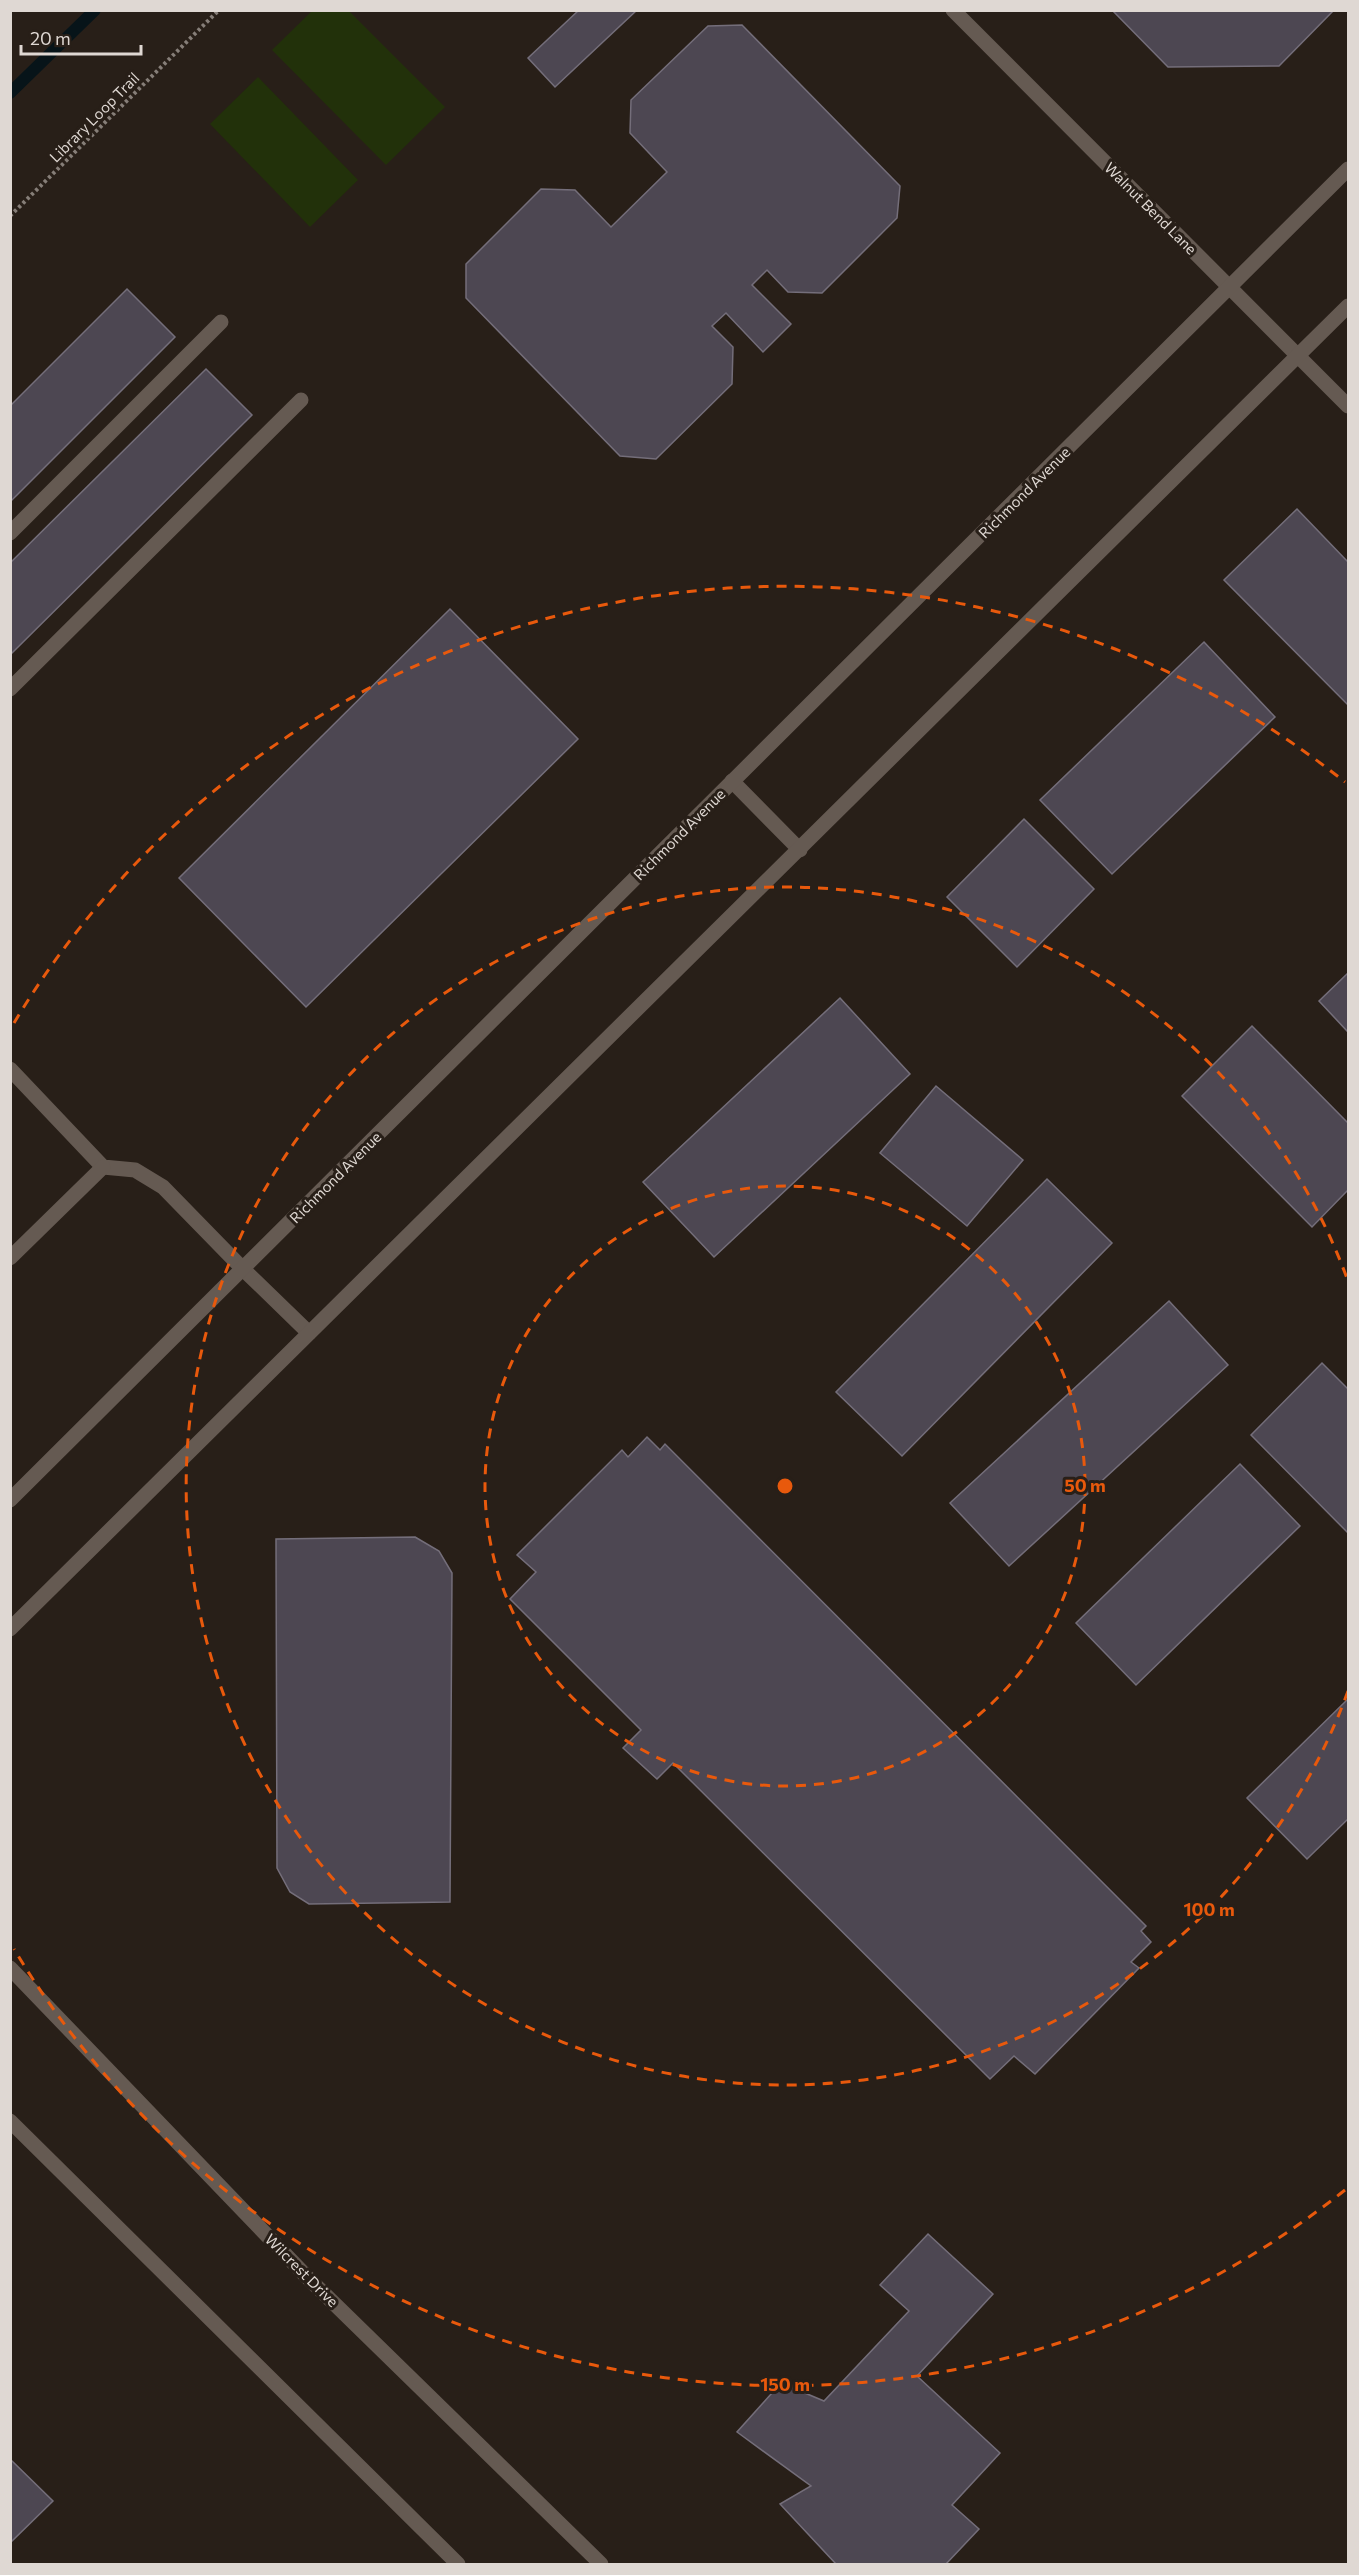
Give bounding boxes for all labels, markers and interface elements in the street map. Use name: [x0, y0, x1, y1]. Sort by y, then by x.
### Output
scale bar: [21, 18, 141, 56]
text: 20 m: [30, 27, 71, 49]
street label: Library Loop Trail: [45, 68, 143, 166]
street label: Walnut Bend Lane: [1101, 158, 1201, 258]
street label: Richmond Avenue: [974, 442, 1074, 542]
street label: Richmond Avenue: [629, 784, 729, 884]
street label: Richmond Avenue: [285, 1127, 385, 1227]
text: 50 m: [1064, 1474, 1106, 1496]
centre of rings: [775, 1476, 795, 1496]
text: 100 m: [1183, 1898, 1235, 1920]
street label: Wilcrest Drive: [262, 2230, 342, 2310]
text: 150 m: [760, 2373, 810, 2395]

